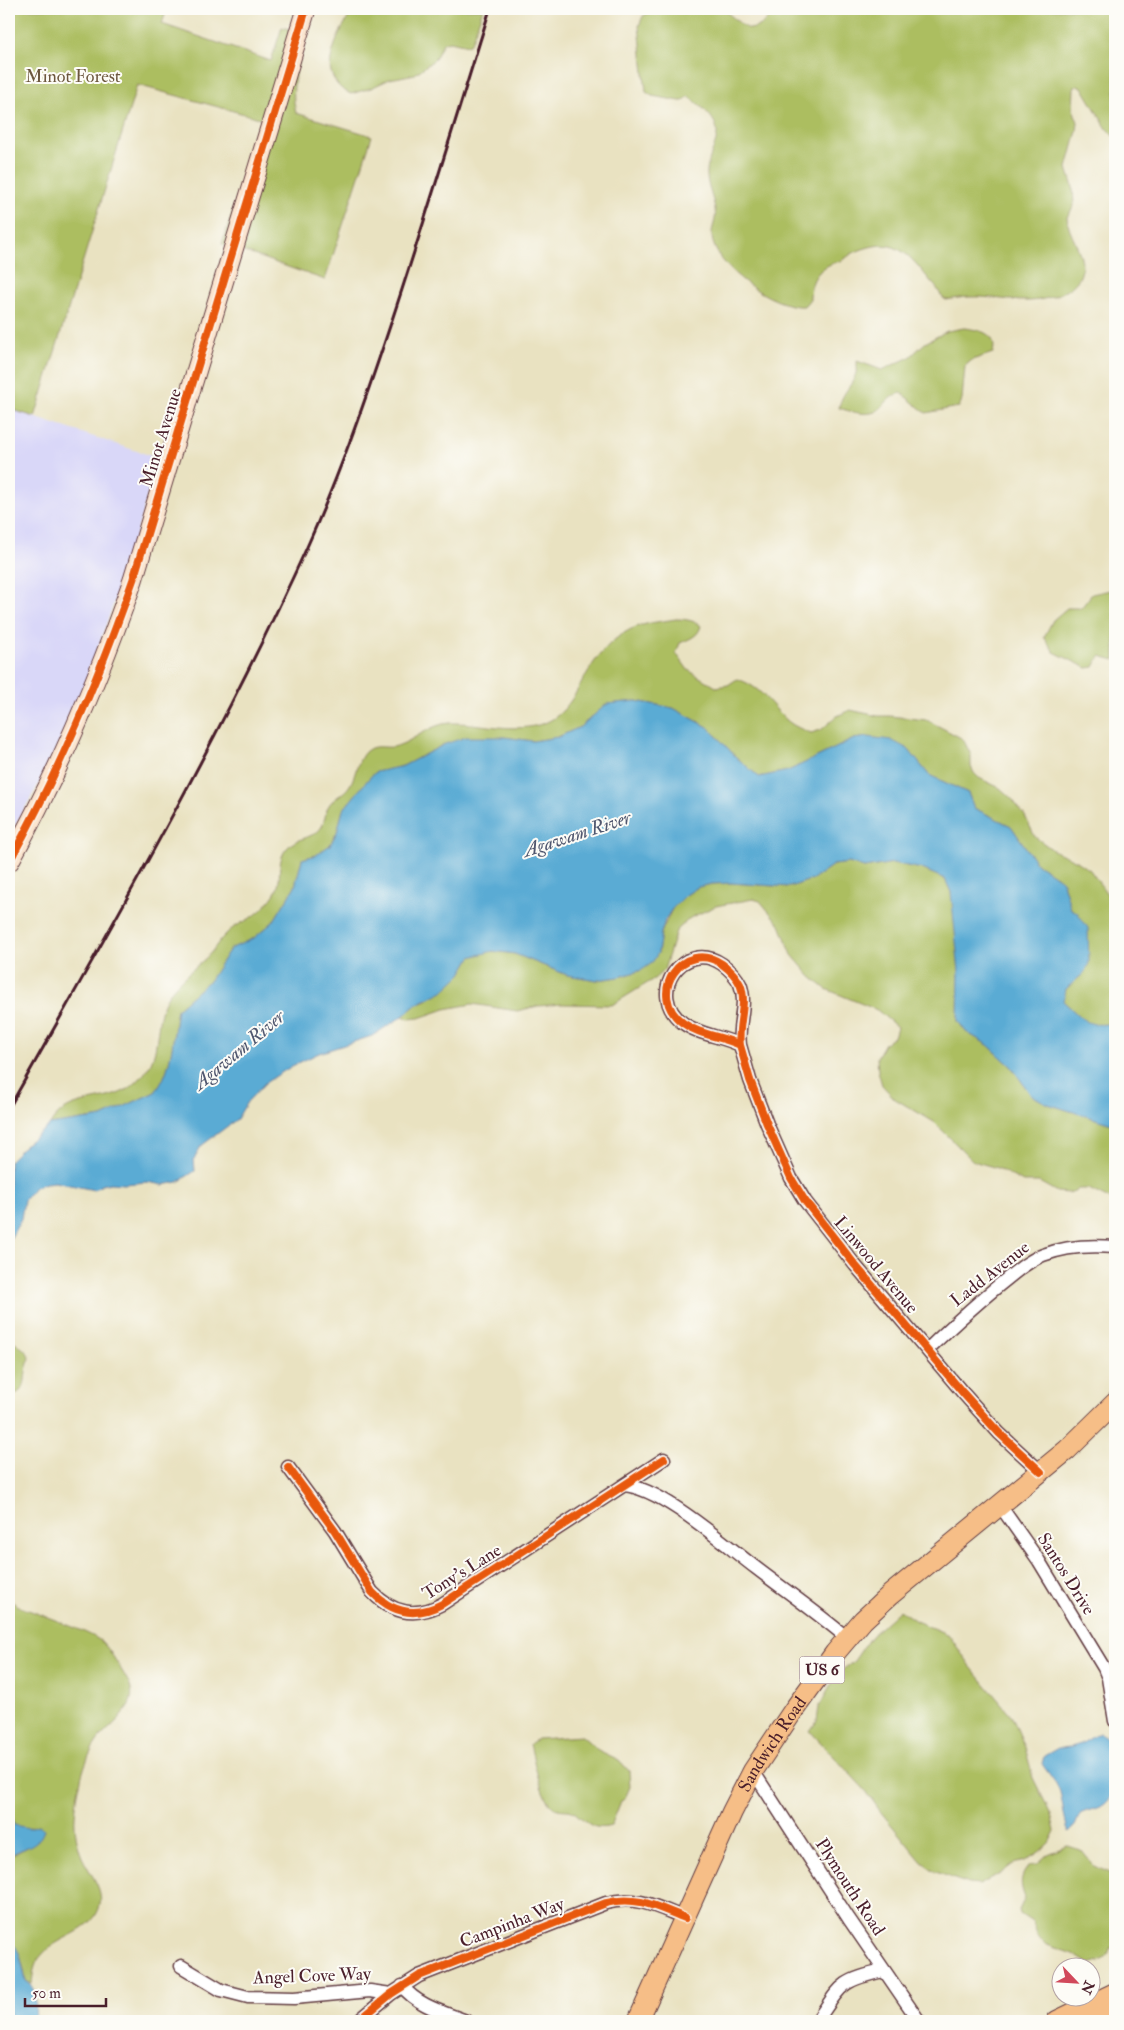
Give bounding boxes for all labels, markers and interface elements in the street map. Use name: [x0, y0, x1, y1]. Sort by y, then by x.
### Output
park label: Minot Forest: [25, 65, 121, 88]
street label: Minot Avenue: [135, 385, 187, 490]
water label: Agawam River: [518, 805, 635, 863]
water label: Agawam River: [187, 1004, 290, 1096]
street label: Linwood Avenue: [829, 1212, 924, 1319]
street label: Ladd Avenue: [946, 1236, 1035, 1312]
street label: Santos Drive: [1032, 1529, 1100, 1620]
street label: Tony's Lane: [418, 1539, 506, 1605]
road number: US 6: [800, 1656, 844, 1684]
street label: Sandwich Road: [733, 1692, 811, 1796]
street label: Plymouth Road: [810, 1834, 890, 1940]
street label: Campinha Way: [457, 1892, 568, 1953]
north arrow: [1052, 1958, 1102, 2008]
street label: Angel Cove Way: [252, 1962, 372, 1990]
scale bar: [25, 1975, 106, 2007]
text: N: [1077, 1977, 1098, 1997]
text: 50 m: [32, 1984, 61, 2003]

